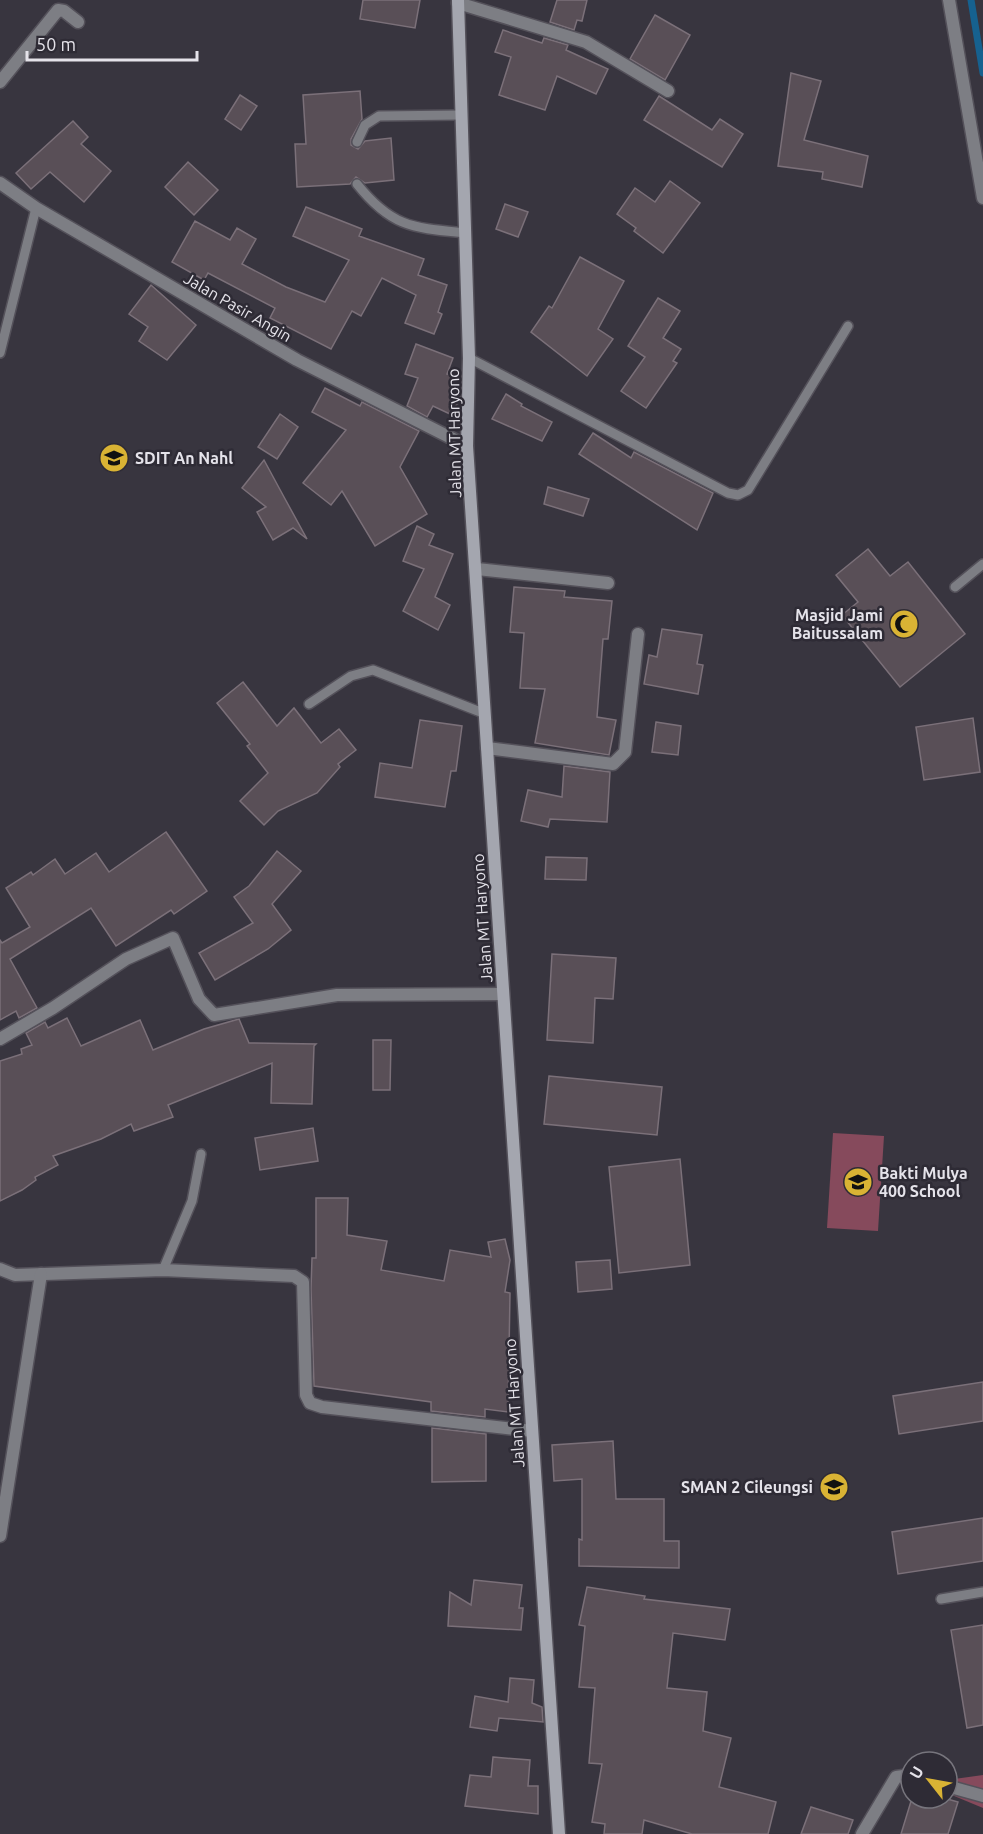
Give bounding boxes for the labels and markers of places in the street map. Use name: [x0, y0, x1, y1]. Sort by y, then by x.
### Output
school or university icon: SDIT An Nahl: [98, 442, 130, 474]
place label: SDIT An Nahl: [135, 449, 233, 467]
place label: Masjid Jami Baitussalam: [792, 606, 883, 642]
mosque icon: Masjid Jami Baitussalam: [888, 608, 920, 640]
place label: Bakti Mulya 400 School: [879, 1164, 968, 1200]
school or university icon: Bakti Mulya 400 School: [842, 1166, 874, 1198]
school or university icon: SMAN 2 Cileungsi: [818, 1471, 850, 1503]
place label: SMAN 2 Cileungsi: [681, 1478, 813, 1496]

